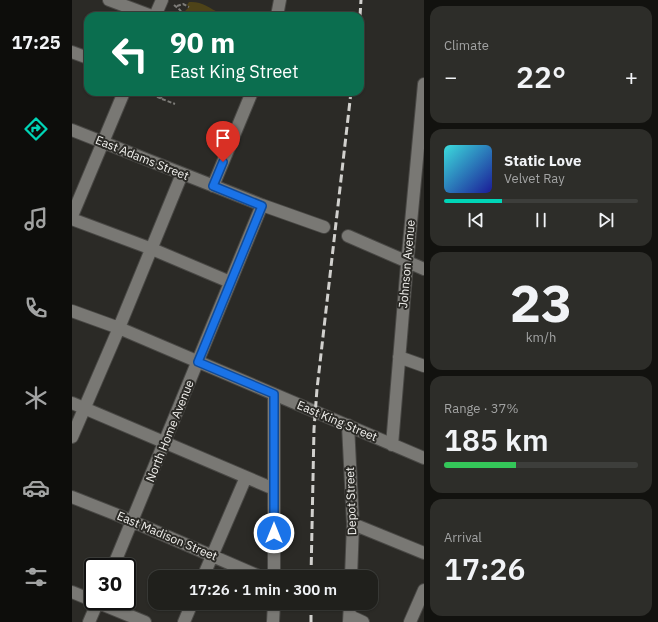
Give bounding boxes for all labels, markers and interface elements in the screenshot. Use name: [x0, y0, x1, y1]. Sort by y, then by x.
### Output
text: 90 m: [170, 24, 235, 61]
icon: left: [104, 28, 156, 80]
text: 17:25: [11, 31, 61, 54]
text: Climate: [444, 37, 489, 54]
text: 22°: [516, 57, 566, 96]
text: East King Street: [170, 60, 299, 83]
text: −: [444, 62, 457, 91]
text: +: [625, 62, 638, 91]
icon: directions: [22, 115, 50, 143]
pin: [206, 121, 240, 162]
icon: arrive: [212, 127, 234, 149]
street label: East Adams Street: [93, 132, 191, 183]
text: Static Love: [504, 151, 581, 170]
text: Velvet Ray: [504, 170, 565, 187]
icon: music: [22, 205, 50, 233]
icon: previous: [465, 209, 487, 231]
icon: pause: [530, 209, 552, 231]
icon: next: [595, 209, 617, 231]
street label: Johnson Avenue: [395, 219, 418, 309]
text: 23: [510, 269, 572, 336]
icon: phone: [22, 294, 50, 322]
text: km/h: [526, 329, 556, 346]
street label: North Home Avenue: [142, 377, 197, 484]
icon: climate: [22, 384, 50, 412]
street label: East King Street: [295, 397, 380, 444]
text: Range · 37%: [444, 400, 518, 417]
text: 185 km: [444, 420, 549, 459]
street label: Depot Street: [342, 467, 359, 535]
icon: car: [22, 474, 50, 502]
street label: East Madison Street: [115, 508, 220, 563]
position arrow: [253, 512, 295, 554]
text: Arrival: [444, 529, 482, 546]
text: 17:26: [444, 549, 526, 588]
speed limit sign: 30: [84, 558, 136, 610]
icon: filters: [22, 563, 50, 591]
text: 17:26 · 1 min · 300 m: [189, 580, 337, 599]

